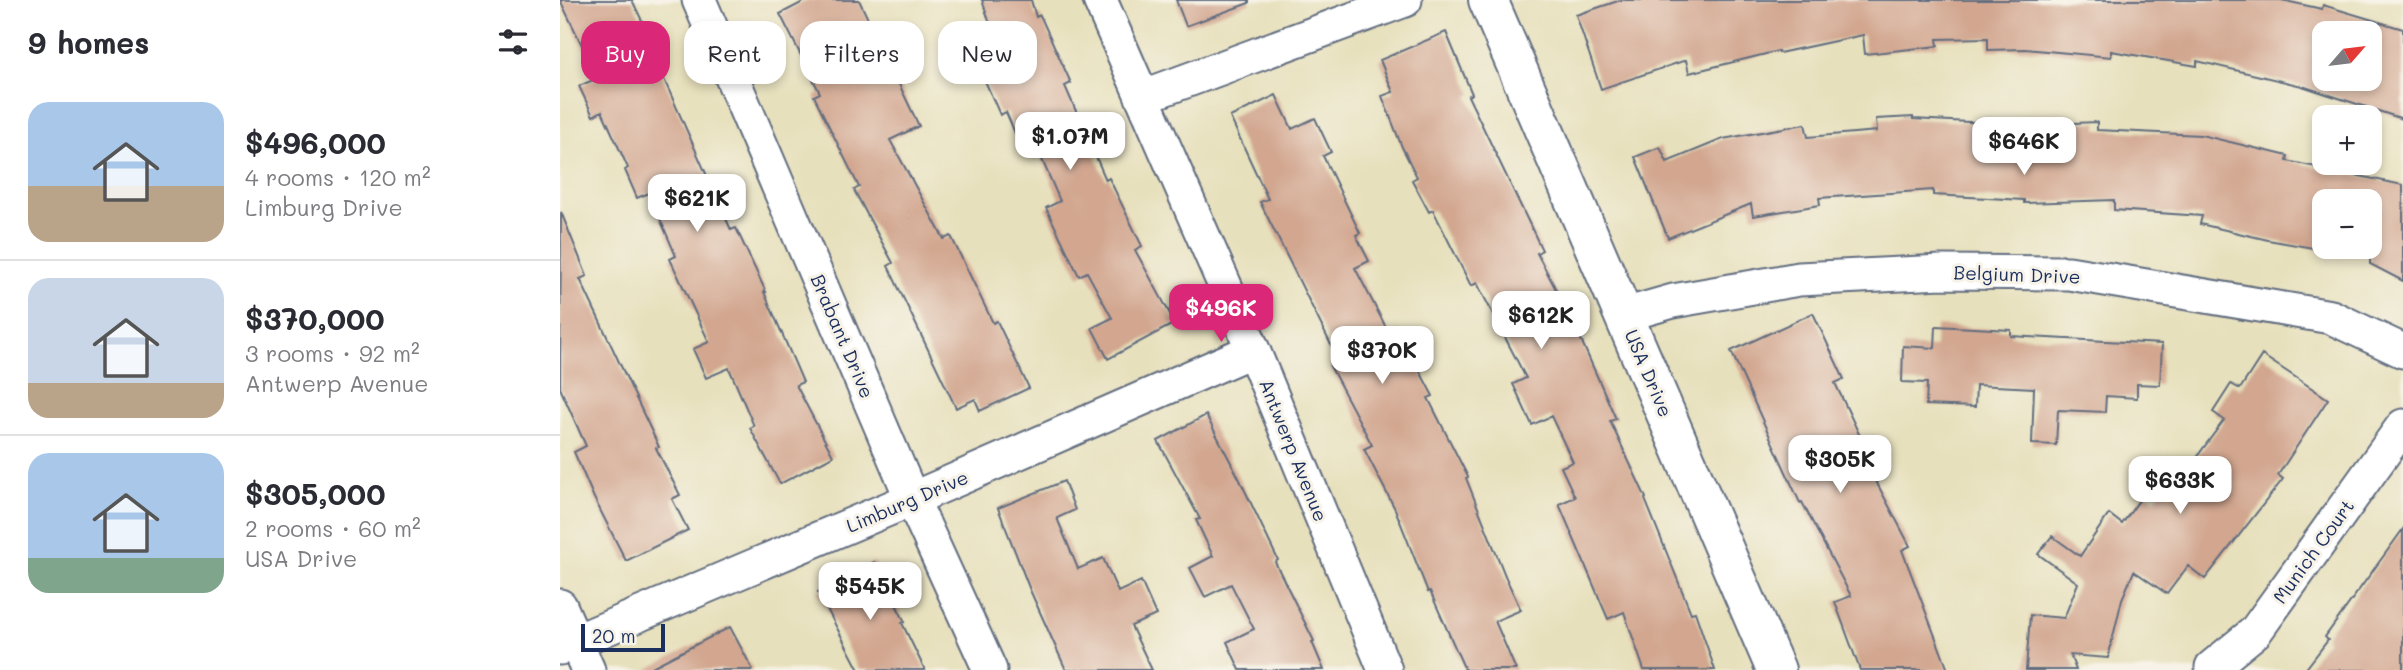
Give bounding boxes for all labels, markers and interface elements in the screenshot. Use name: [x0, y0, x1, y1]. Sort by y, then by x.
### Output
chip: Buy: [581, 21, 670, 84]
chip: Rent: [684, 21, 786, 84]
chip: Filters: [800, 21, 924, 84]
chip: New: [938, 21, 1037, 84]
north arrow: [2312, 21, 2382, 91]
map controls: [2312, 21, 2382, 259]
text: 9 homes: [28, 22, 149, 62]
icon: filters: [494, 23, 532, 61]
button: +: [2312, 105, 2382, 175]
pin: $1.07M: [1013, 113, 1127, 172]
pin: $646K: [1975, 118, 2073, 177]
text: $1.07M: [1031, 120, 1109, 150]
text: $496,000: [245, 122, 386, 162]
text: $646K: [1988, 125, 2060, 155]
icon: home: [84, 130, 168, 214]
text: 4 rooms · 120 m²: [245, 162, 431, 192]
pin: $621K: [648, 174, 746, 234]
text: $621K: [664, 182, 730, 212]
button: −: [2312, 189, 2382, 259]
text: Limburg Drive: [245, 192, 403, 222]
street label: Belgium Drive: [1953, 259, 2081, 289]
street label: Brabant Drive: [806, 270, 880, 402]
pin: $496K: [1172, 284, 1270, 344]
text: $496K: [1185, 292, 1257, 322]
pin: $612K: [1492, 292, 1590, 351]
text: $370,000: [245, 298, 385, 338]
text: $612K: [1508, 299, 1574, 329]
icon: home: [84, 306, 168, 390]
street label: USA Drive: [1619, 325, 1679, 421]
pin: $370K: [1333, 326, 1431, 386]
text: $370K: [1347, 334, 1417, 364]
text: 3 rooms · 92 m²: [245, 338, 420, 368]
text: Antwerp Avenue: [245, 368, 429, 398]
street label: Antwerp Avenue: [1254, 375, 1334, 525]
pin: $305K: [1791, 435, 1889, 495]
text: $305K: [1804, 443, 1876, 473]
pin: $633K: [2131, 456, 2229, 516]
street label: Limburg Drive: [842, 464, 972, 538]
text: $633K: [2145, 464, 2215, 494]
text: $305,000: [245, 473, 385, 513]
icon: home: [84, 481, 168, 565]
street label: Munich Court: [2267, 494, 2359, 608]
text: 2 rooms · 60 m²: [245, 513, 421, 543]
text: USA Drive: [245, 543, 357, 573]
pin: $545K: [821, 562, 919, 622]
text: $545K: [835, 570, 905, 600]
scale bar: [581, 621, 665, 653]
text: 20 m: [592, 623, 636, 648]

